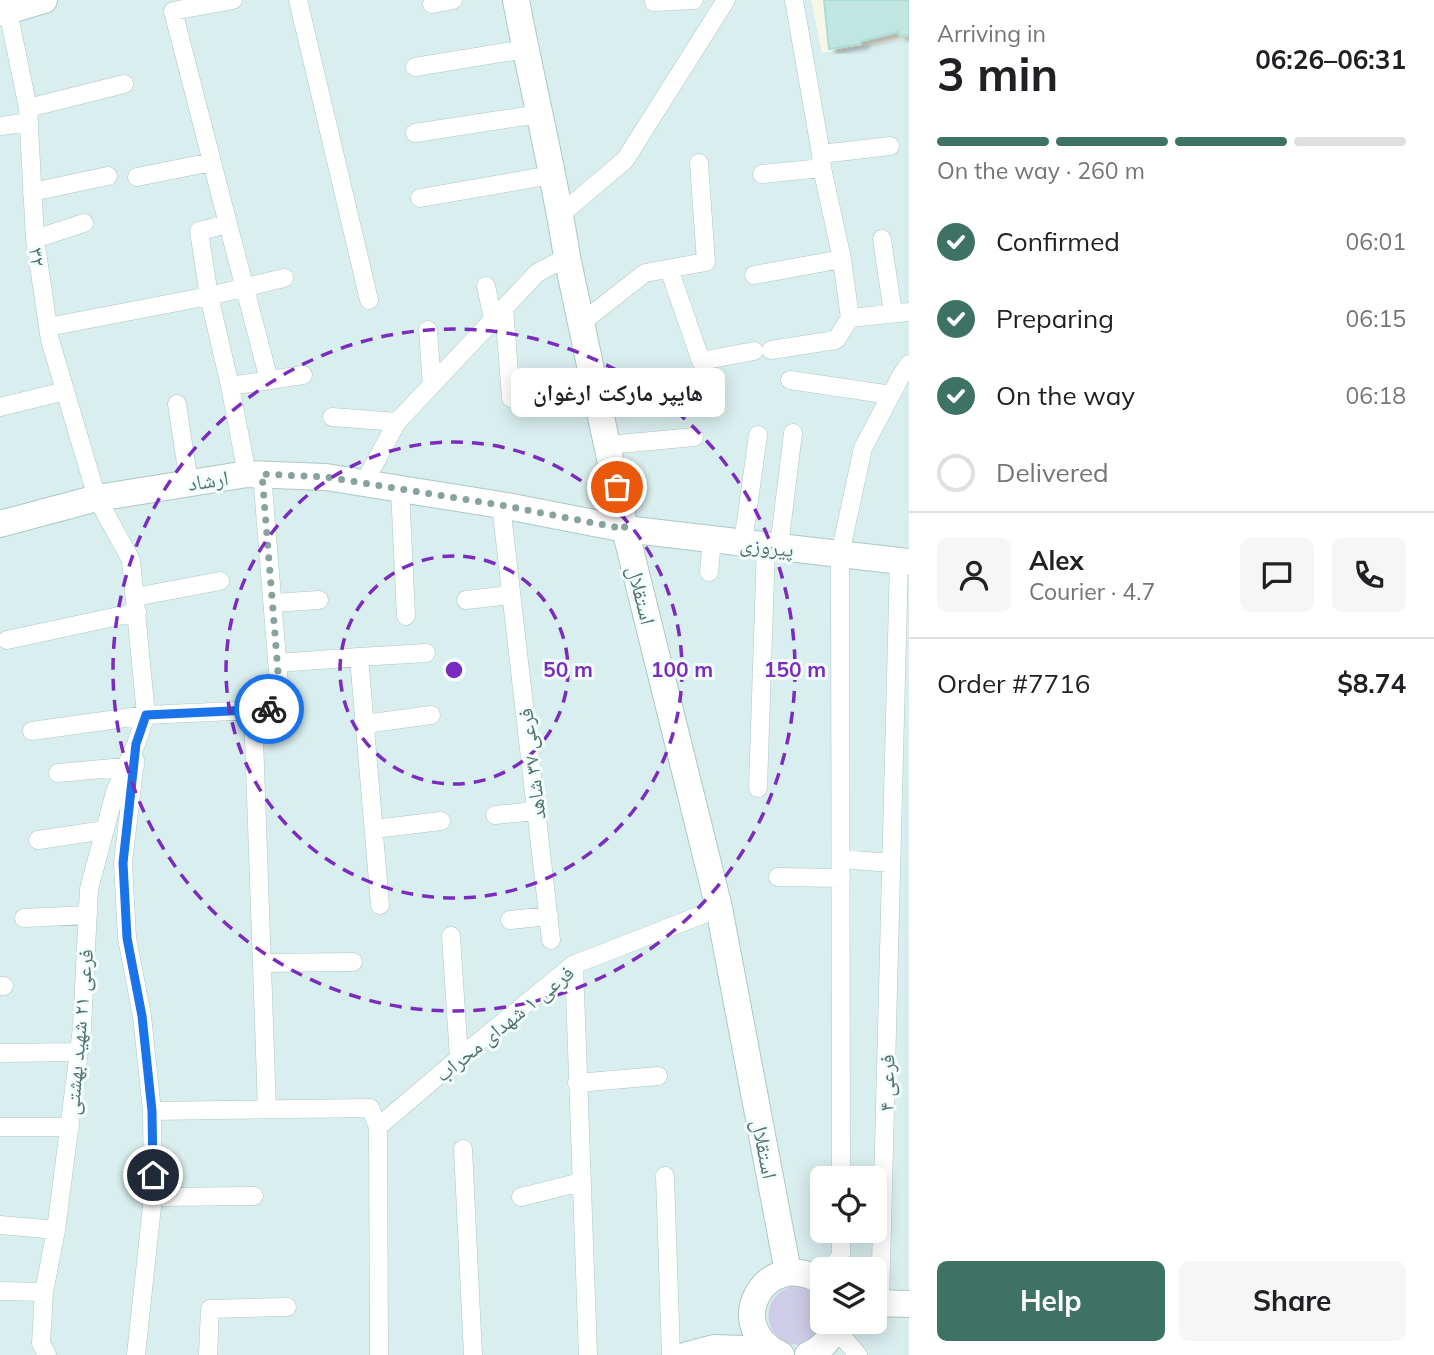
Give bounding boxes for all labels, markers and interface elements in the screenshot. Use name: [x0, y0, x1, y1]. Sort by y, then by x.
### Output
text: Arriving in: [937, 19, 1046, 48]
text: 06:26–06:31: [1255, 43, 1406, 76]
text: 3 min: [937, 45, 1058, 103]
text: On the way · 260 m: [937, 156, 1145, 185]
icon: check: [937, 223, 975, 261]
text: Confirmed: [996, 225, 1120, 258]
text: 06:01: [1346, 227, 1406, 256]
street label: ۳۲: [24, 246, 52, 268]
icon: check: [937, 300, 975, 338]
text: Preparing: [996, 302, 1114, 335]
text: 06:15: [1346, 304, 1406, 333]
callout: هایپر مارکت ارغوان: [510, 368, 724, 417]
icon: check: [937, 377, 975, 415]
text: هایپر مارکت ارغوان: [533, 378, 703, 407]
text: On the way: [996, 379, 1135, 412]
text: 06:18: [1346, 381, 1406, 410]
text: Delivered: [996, 456, 1109, 489]
pin: [587, 457, 647, 517]
street label: ارشاد: [186, 464, 230, 496]
icon: bag: [598, 468, 636, 506]
street label: پیروزی: [739, 530, 795, 562]
button: person: [937, 538, 1011, 612]
button: chat: [1240, 538, 1314, 612]
button: phone: [1332, 538, 1406, 612]
text: Alex: [1029, 544, 1084, 577]
street label: استقلال: [622, 563, 662, 627]
text: Courier · 4.7: [1029, 577, 1155, 606]
text: 50 m: [543, 656, 593, 682]
text: 100 m: [651, 656, 713, 682]
text: 150 m: [764, 656, 826, 682]
centre of rings: [442, 658, 466, 682]
text: Order #7716: [937, 667, 1090, 700]
text: $8.74: [1337, 667, 1406, 700]
courier: [234, 674, 304, 744]
icon: bike: [250, 690, 288, 728]
street label: فرعی ۳۷ شاهد: [511, 707, 552, 821]
street label: فرعی ۲۱ شهید بهشتی: [58, 948, 99, 1116]
street label: فرعی ۱ شهدای محراب: [429, 959, 579, 1088]
street label: فرعی ۴: [873, 1054, 900, 1112]
street label: استقلال: [747, 1117, 783, 1181]
pin: [123, 1145, 183, 1205]
icon: home: [134, 1156, 172, 1194]
map controls: [810, 1166, 887, 1334]
button: locate: [810, 1166, 887, 1243]
button: layers: [810, 1257, 887, 1334]
button: Help: [937, 1261, 1165, 1341]
button: Share: [1179, 1261, 1406, 1341]

